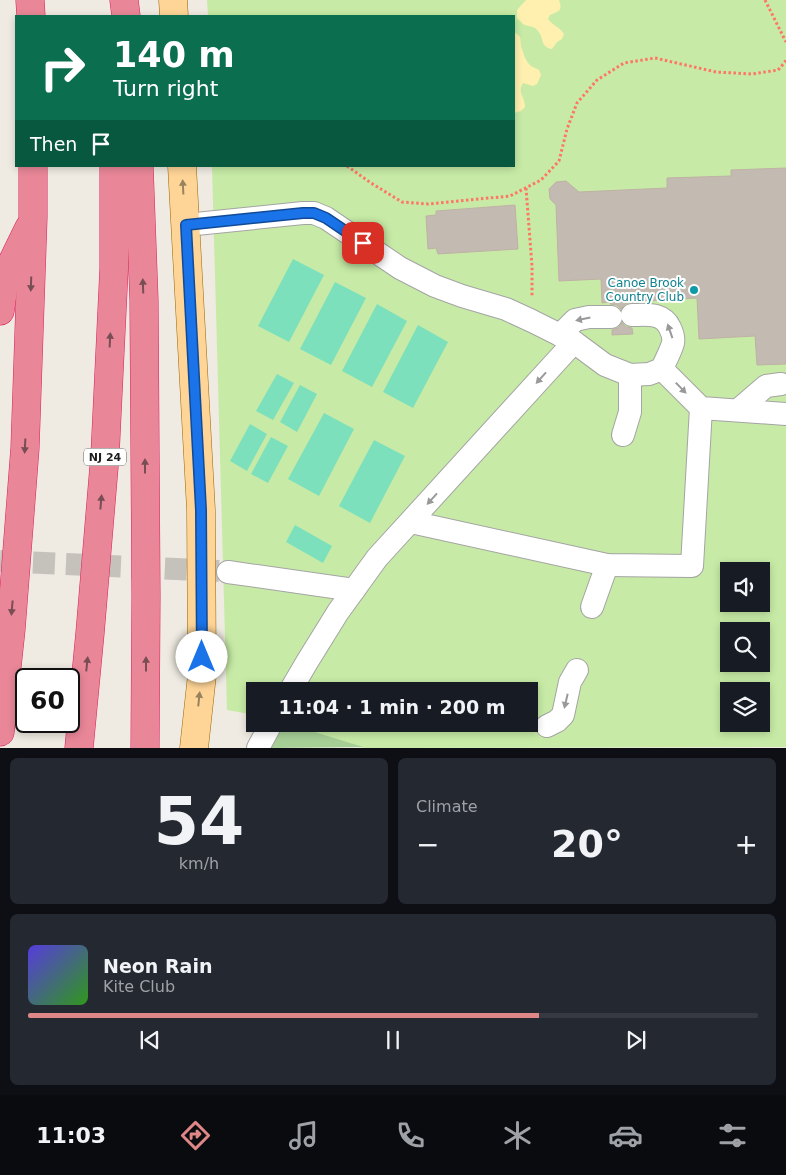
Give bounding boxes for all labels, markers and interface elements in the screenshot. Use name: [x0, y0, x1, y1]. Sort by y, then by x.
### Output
icon: right: [30, 35, 95, 100]
text: 140 m: [113, 35, 235, 75]
text: Turn right: [113, 76, 218, 101]
icon: arrive: [87, 130, 115, 158]
text: Then: [30, 133, 77, 155]
one-way arrow: [179, 179, 187, 195]
pin: [342, 222, 384, 264]
icon: arrive: [349, 229, 377, 257]
one-way arrow: [27, 276, 35, 292]
place label: Canoe Brook Country Club: [606, 276, 684, 304]
one-way arrow: [139, 278, 147, 294]
marker: Canoe Brook Country Club: [688, 284, 700, 296]
one-way arrow: [575, 315, 590, 323]
one-way arrow: [666, 323, 674, 338]
one-way arrow: [107, 332, 115, 348]
one-way arrow: [535, 372, 547, 384]
one-way arrow: [675, 382, 687, 394]
one-way arrow: [20, 438, 28, 454]
road number: NJ 24: [84, 448, 126, 466]
one-way arrow: [141, 458, 149, 474]
one-way arrow: [426, 492, 438, 504]
one-way arrow: [97, 494, 105, 510]
map controls: [720, 562, 770, 732]
button: sound: [720, 562, 770, 612]
one-way arrow: [8, 600, 16, 616]
button: search: [720, 622, 770, 672]
position arrow: [175, 630, 227, 682]
one-way arrow: [83, 656, 91, 672]
one-way arrow: [142, 656, 150, 672]
speed limit sign: 60: [15, 668, 80, 733]
button: layers: [720, 682, 770, 732]
one-way arrow: [195, 691, 203, 707]
one-way arrow: [562, 694, 570, 709]
text: 11:04 · 1 min · 200 m: [278, 696, 506, 718]
text: 54: [154, 784, 244, 859]
text: Climate: [416, 797, 478, 816]
text: 20°: [551, 822, 623, 866]
text: −: [416, 828, 439, 861]
text: +: [735, 828, 758, 861]
text: km/h: [179, 854, 219, 873]
text: Neon Rain: [103, 955, 212, 977]
text: Kite Club: [103, 977, 175, 996]
icon: previous: [136, 1026, 164, 1054]
icon: pause: [379, 1026, 407, 1054]
icon: next: [622, 1026, 650, 1054]
icon: directions: [178, 1118, 213, 1153]
icon: music: [286, 1118, 321, 1153]
icon: phone: [393, 1118, 428, 1153]
icon: climate: [500, 1118, 535, 1153]
icon: car: [608, 1118, 643, 1153]
icon: filters: [715, 1118, 750, 1153]
text: 11:03: [36, 1123, 106, 1148]

